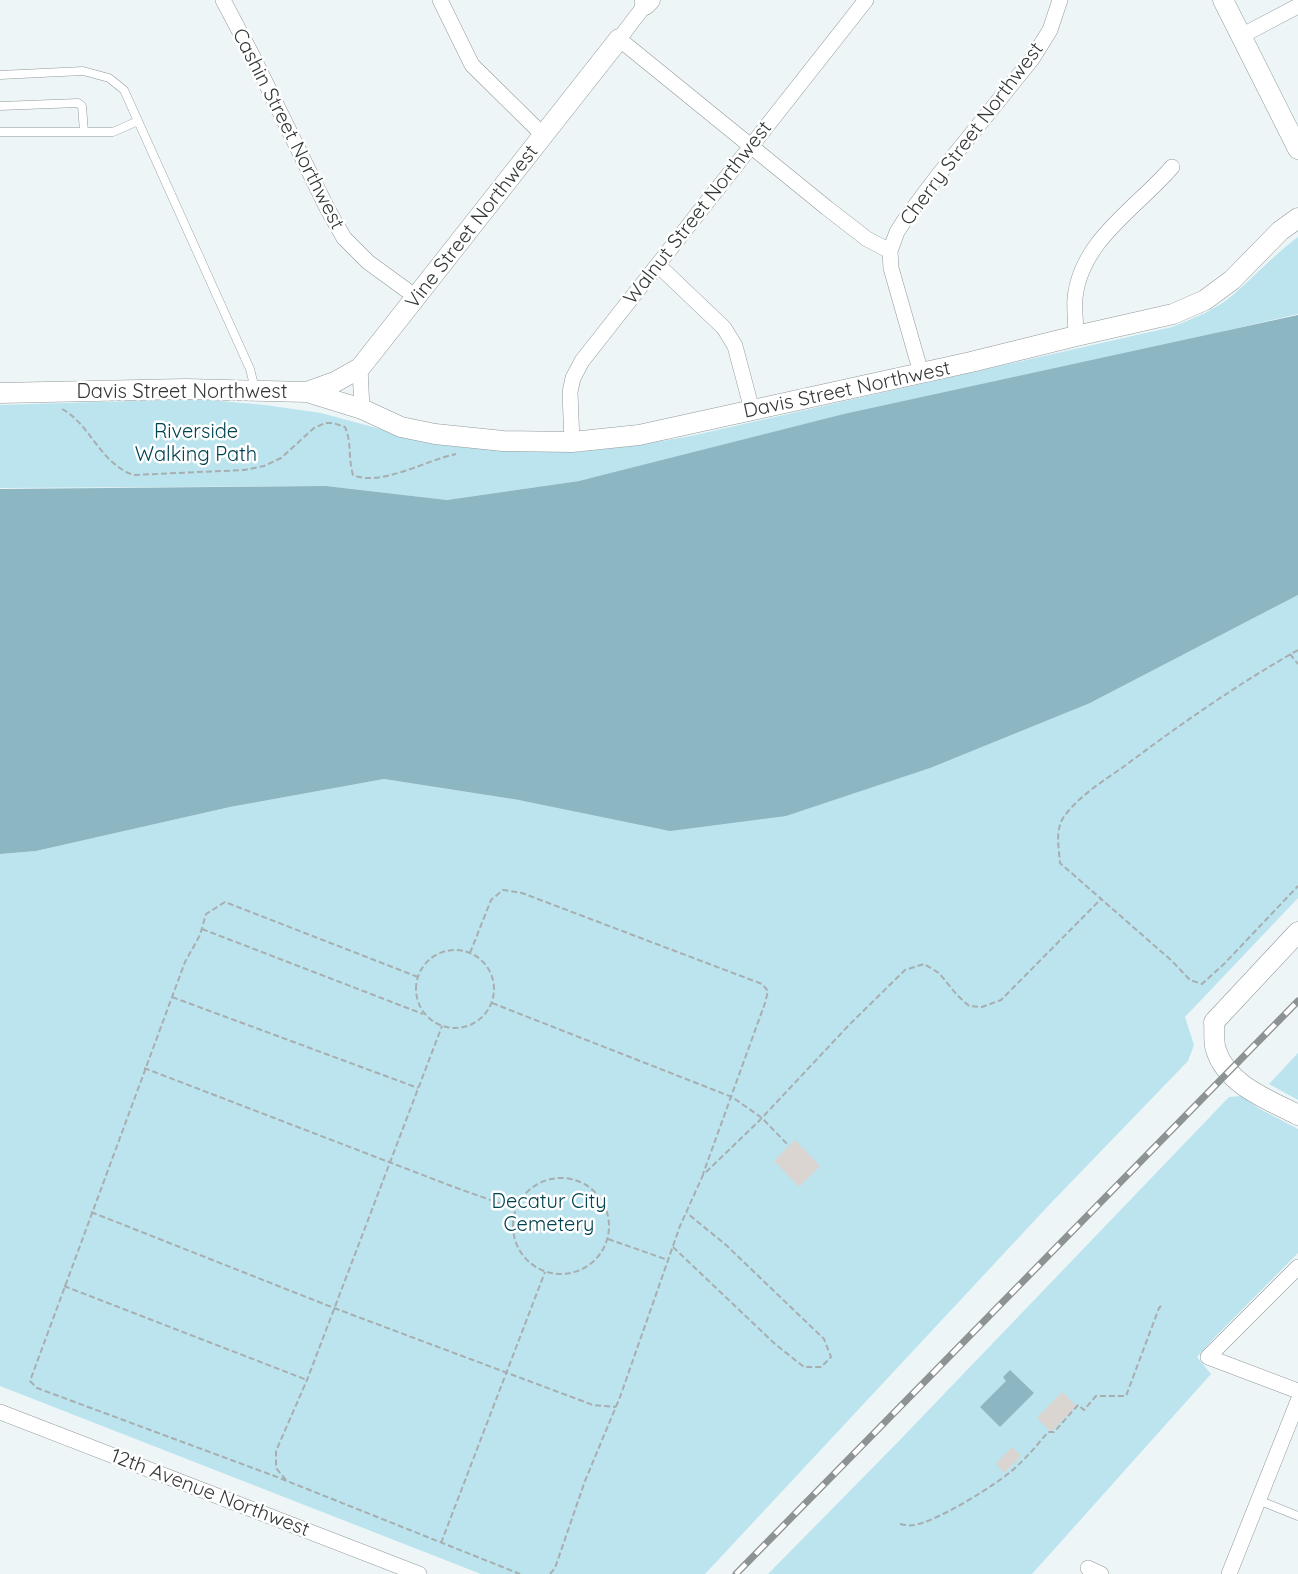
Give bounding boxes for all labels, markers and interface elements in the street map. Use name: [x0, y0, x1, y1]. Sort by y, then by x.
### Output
street label: Cashin Street Northwest: [227, 25, 349, 233]
street label: Cherry Street Northwest: [895, 38, 1049, 230]
street label: Walnut Street Northwest: [619, 117, 777, 309]
street label: Vine Street Northwest: [401, 140, 543, 314]
street label: Davis Street Northwest: [741, 356, 953, 424]
street label: Davis Street Northwest: [76, 380, 288, 404]
park label: Riverside Walking Path: [135, 420, 257, 467]
park label: Decatur City Cemetery: [491, 1190, 607, 1237]
street label: 12th Avenue Northwest: [107, 1444, 313, 1542]

